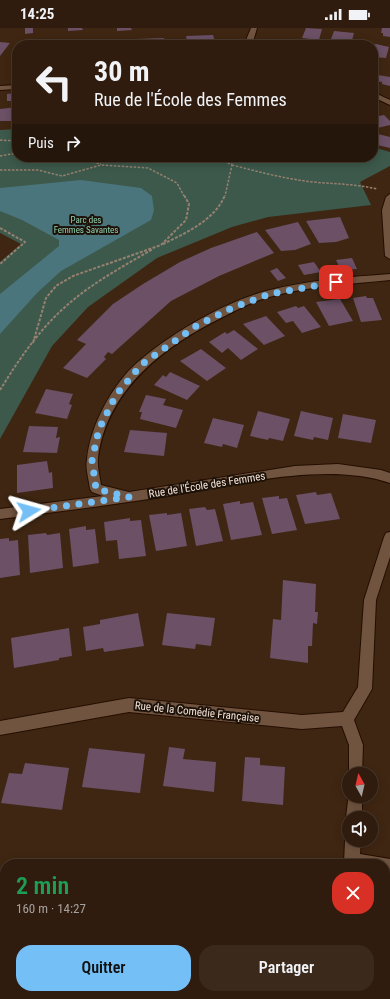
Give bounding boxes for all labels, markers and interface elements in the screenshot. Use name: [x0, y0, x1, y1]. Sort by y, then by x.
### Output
text: 14:25: [20, 5, 54, 23]
text: 30 m: [94, 55, 150, 88]
icon: left: [28, 56, 80, 108]
text: Rue de l'École des Femmes: [94, 89, 287, 110]
icon: right: [62, 132, 84, 154]
text: Puis: [28, 134, 54, 152]
park label: Parc des Femmes Savantes: [54, 215, 118, 235]
pin: [319, 265, 353, 299]
icon: arrive: [325, 271, 347, 293]
street label: Rue de l'École des Femmes: [148, 469, 266, 501]
position arrow: [8, 490, 50, 532]
street label: Rue de la Comédie Française: [134, 699, 260, 725]
north arrow: [342, 767, 378, 803]
map controls: [342, 767, 378, 847]
button: sound: [342, 811, 378, 847]
text: 2 min: [16, 872, 69, 900]
button: close: [332, 872, 374, 914]
text: 160 m · 14:27: [16, 901, 86, 916]
button: Quitter: [16, 945, 191, 991]
button: Partager: [199, 945, 374, 991]

